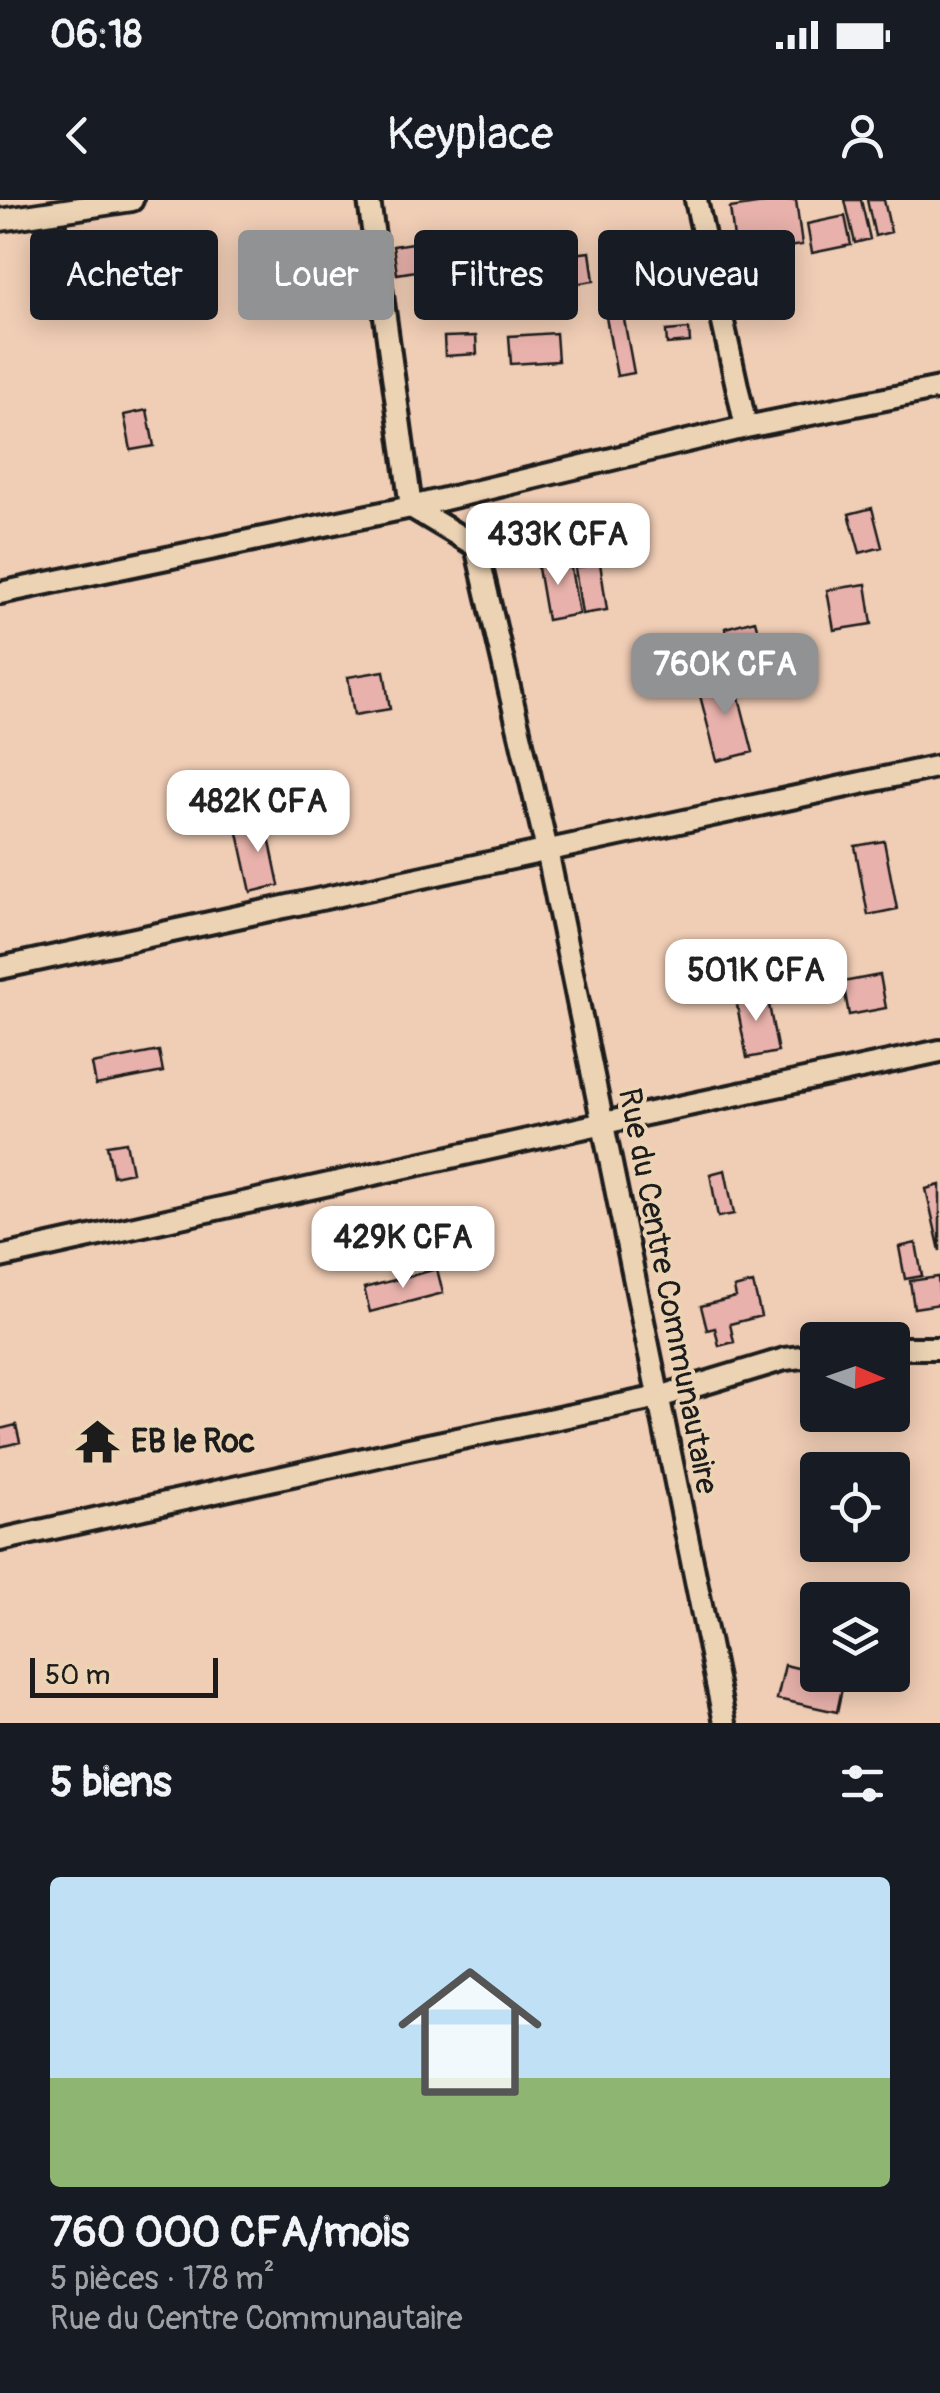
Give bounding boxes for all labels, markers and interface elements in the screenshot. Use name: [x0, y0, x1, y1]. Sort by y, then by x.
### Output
text: 06:18: [50, 11, 142, 59]
text: Keyplace: [387, 107, 553, 163]
icon: back: [50, 108, 105, 163]
icon: person: [835, 108, 890, 163]
chip: Acheter: [30, 230, 218, 320]
chip: Louer: [238, 230, 394, 320]
chip: Filtres: [414, 230, 578, 320]
chip: Nouveau: [598, 230, 795, 320]
pin: 433K CFA: [455, 503, 661, 588]
text: 433K CFA: [488, 515, 628, 555]
pin: 760K CFA: [622, 633, 828, 718]
text: 760K CFA: [653, 645, 797, 685]
pin: 482K CFA: [155, 770, 361, 855]
text: 482K CFA: [189, 782, 327, 822]
pin: 501K CFA: [653, 939, 859, 1024]
text: 501K CFA: [687, 951, 825, 991]
street label: Rue du Centre Communautaire: [609, 1085, 727, 1498]
pin: 429K CFA: [300, 1206, 506, 1291]
text: 429K CFA: [334, 1218, 472, 1258]
north arrow: [800, 1322, 910, 1432]
map controls: [800, 1322, 910, 1692]
temple icon: EB le Roc: [74, 1418, 122, 1466]
place label: EB le Roc: [131, 1422, 255, 1462]
button: locate: [800, 1452, 910, 1562]
button: layers: [800, 1582, 910, 1692]
scale bar: [30, 1653, 218, 1698]
text: 50 m: [45, 1658, 110, 1693]
icon: filters: [835, 1756, 890, 1811]
text: 5 biens: [50, 1757, 172, 1809]
icon: home: [380, 1942, 560, 2122]
text: 760 000 CFA/mois: [50, 2207, 409, 2259]
text: 5 pièces · 178 m²: [50, 2259, 275, 2299]
text: Rue du Centre Communautaire: [50, 2299, 463, 2339]

